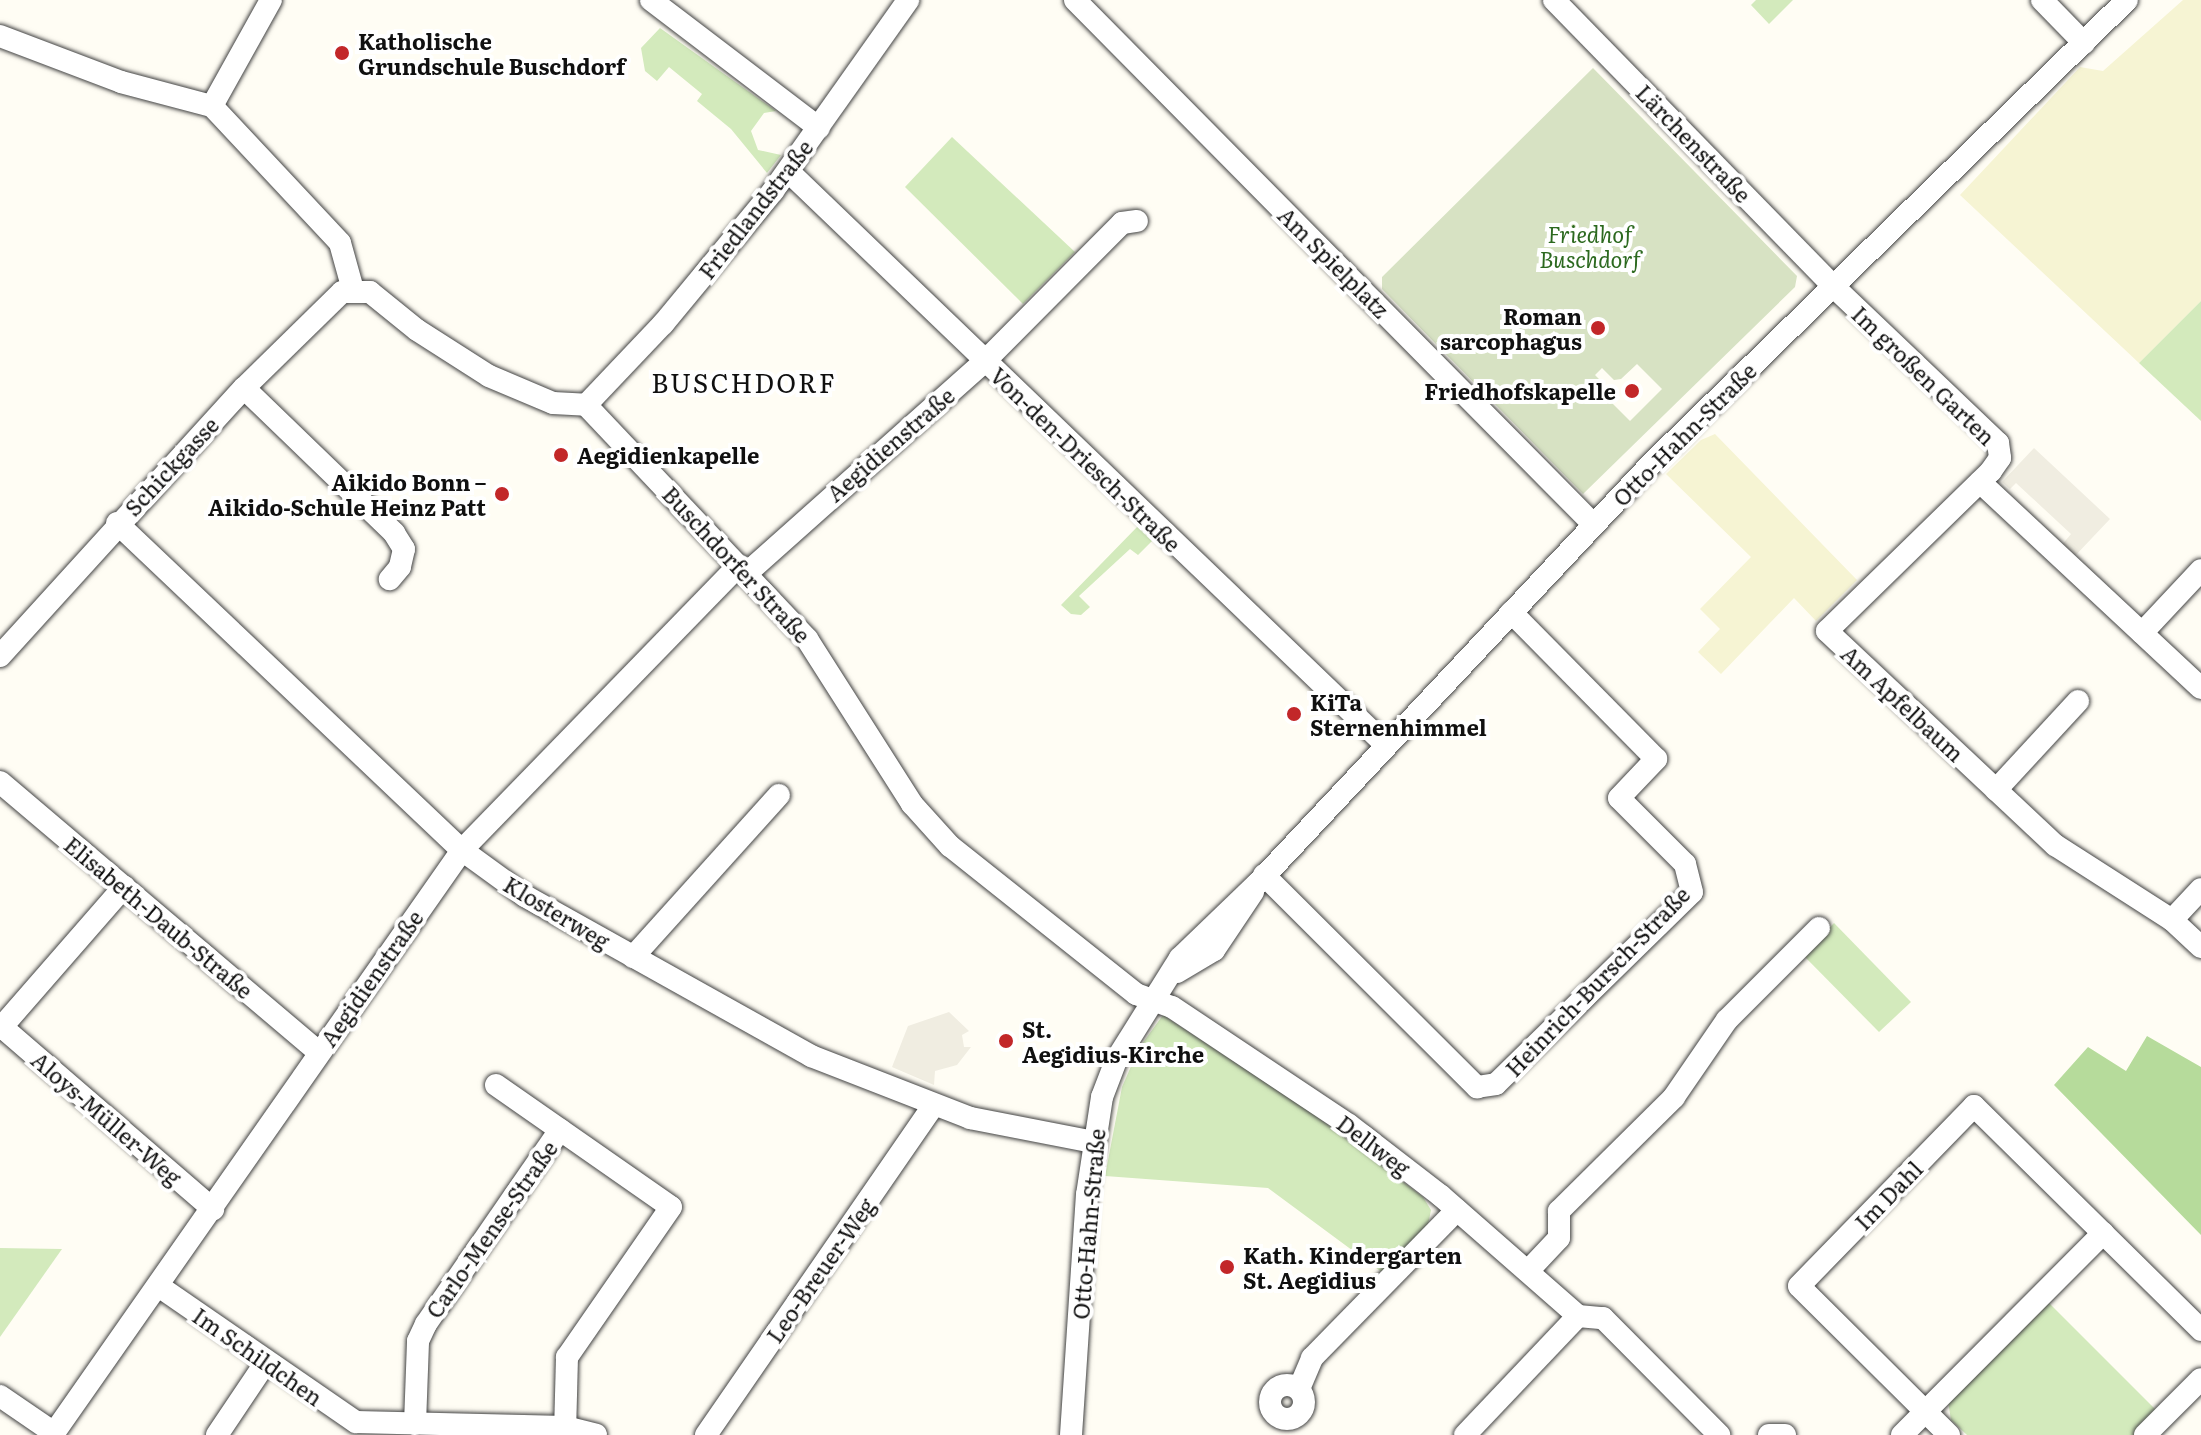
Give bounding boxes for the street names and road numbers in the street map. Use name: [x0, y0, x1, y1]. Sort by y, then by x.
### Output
street label: Lärchenstraße: [1631, 79, 1757, 207]
street label: Friedlandstraße: [692, 134, 818, 284]
street label: Am Spielplatz: [1273, 201, 1395, 323]
street label: Im großen Garten: [1847, 300, 2001, 450]
street label: Otto-Hahn-Straße: [1607, 357, 1761, 511]
street label: Von-den-Driesch-Straße: [986, 361, 1186, 557]
street label: Aegidienstraße: [821, 382, 959, 506]
street label: Schickgasse: [119, 411, 223, 521]
street label: Buschdorfer Straße: [658, 480, 816, 648]
street label: Am Apfelbaum: [1836, 640, 1970, 766]
street label: Elisabeth-Daub-Straße: [60, 831, 258, 1003]
street label: Klosterweg: [499, 870, 615, 954]
street label: Heinrich-Bursch-Straße: [1499, 881, 1695, 1081]
street label: Aegidienstraße: [314, 905, 428, 1051]
street label: Aloys-Müller-Weg: [27, 1046, 187, 1190]
street label: Dellweg: [1332, 1109, 1416, 1181]
street label: Otto-Hahn-Straße: [1067, 1128, 1109, 1320]
street label: Carlo-Mense-Straße: [420, 1135, 562, 1323]
street label: Im Dahl: [1849, 1155, 1927, 1235]
street label: Leo-Breuer-Weg: [760, 1193, 880, 1347]
street label: Im Schildchen: [188, 1302, 328, 1410]

